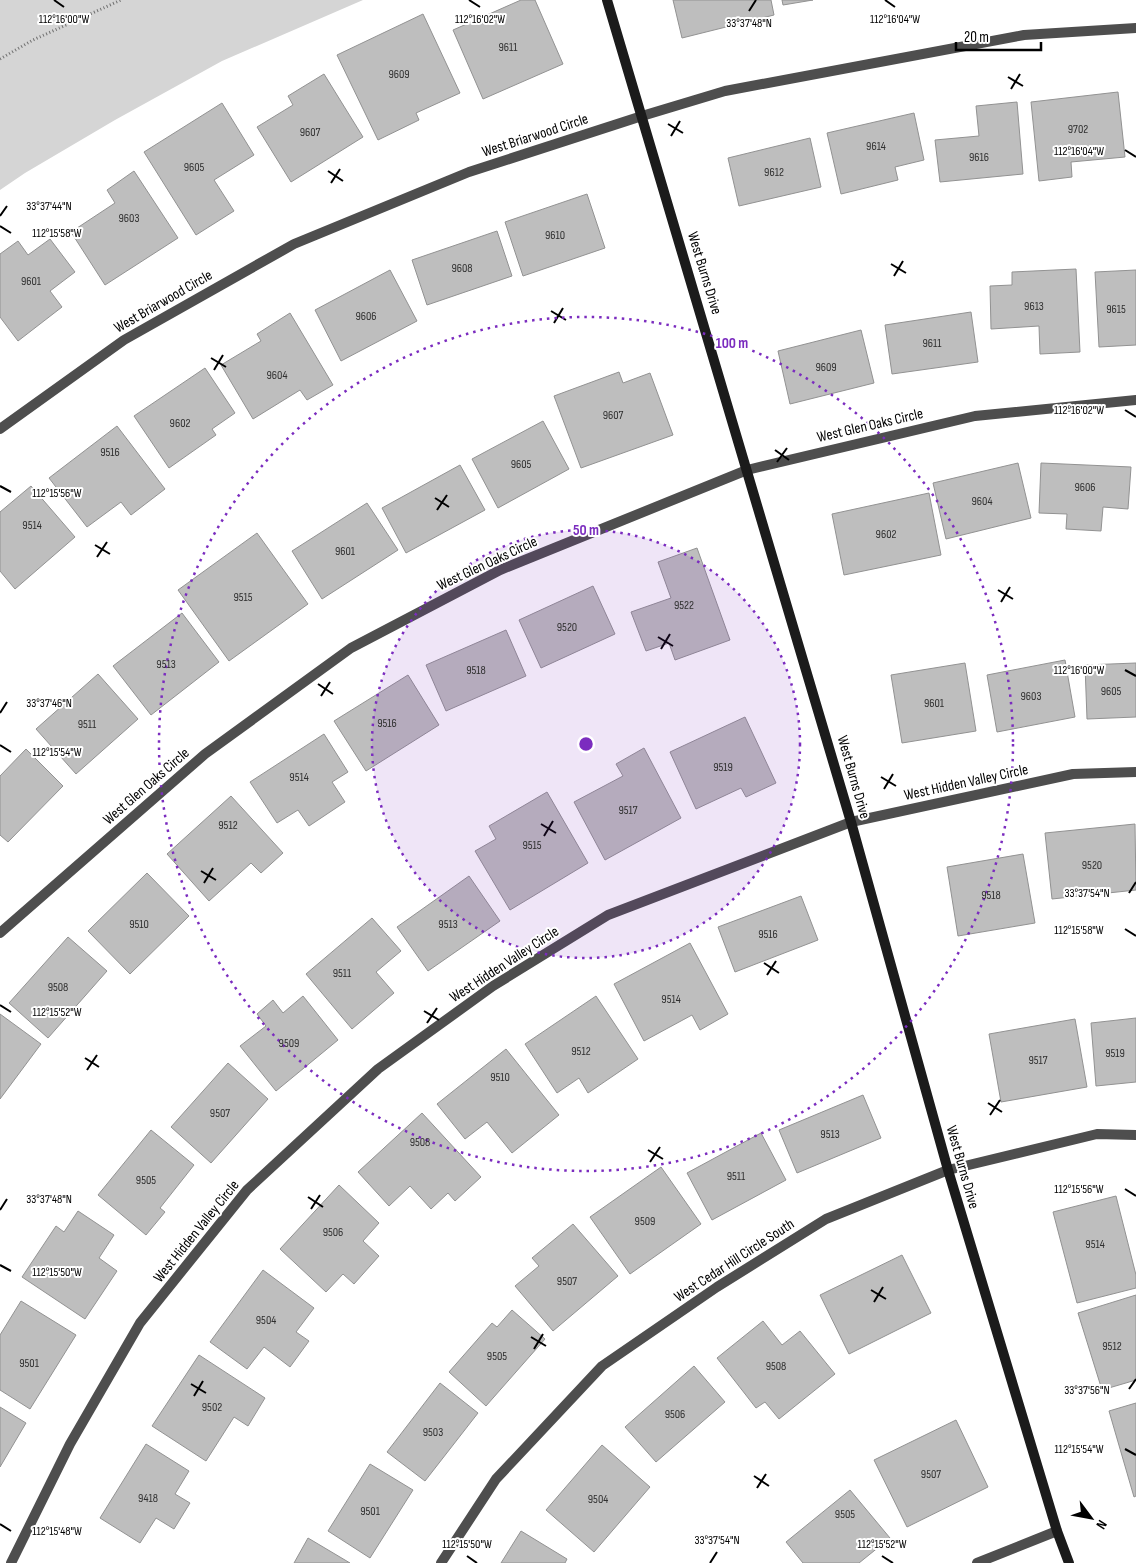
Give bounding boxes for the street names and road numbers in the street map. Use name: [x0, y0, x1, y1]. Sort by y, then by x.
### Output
street label: West Briarwood Circle: [480, 109, 591, 162]
street label: West Burns Drive: [683, 229, 726, 317]
street label: West Briarwood Circle: [111, 266, 216, 337]
street label: West Glen Oaks Circle: [815, 404, 925, 447]
street label: West Glen Oaks Circle: [434, 532, 540, 595]
street label: West Burns Drive: [833, 733, 874, 821]
street label: West Glen Oaks Circle: [99, 744, 193, 829]
street label: West Hidden Valley Circle: [902, 760, 1030, 805]
street label: West Hidden Valley Circle: [446, 922, 562, 1007]
street label: West Burns Drive: [942, 1123, 983, 1211]
street label: West Hidden Valley Circle: [149, 1176, 244, 1286]
street label: West Cedar Hill Circle South: [671, 1214, 798, 1306]

